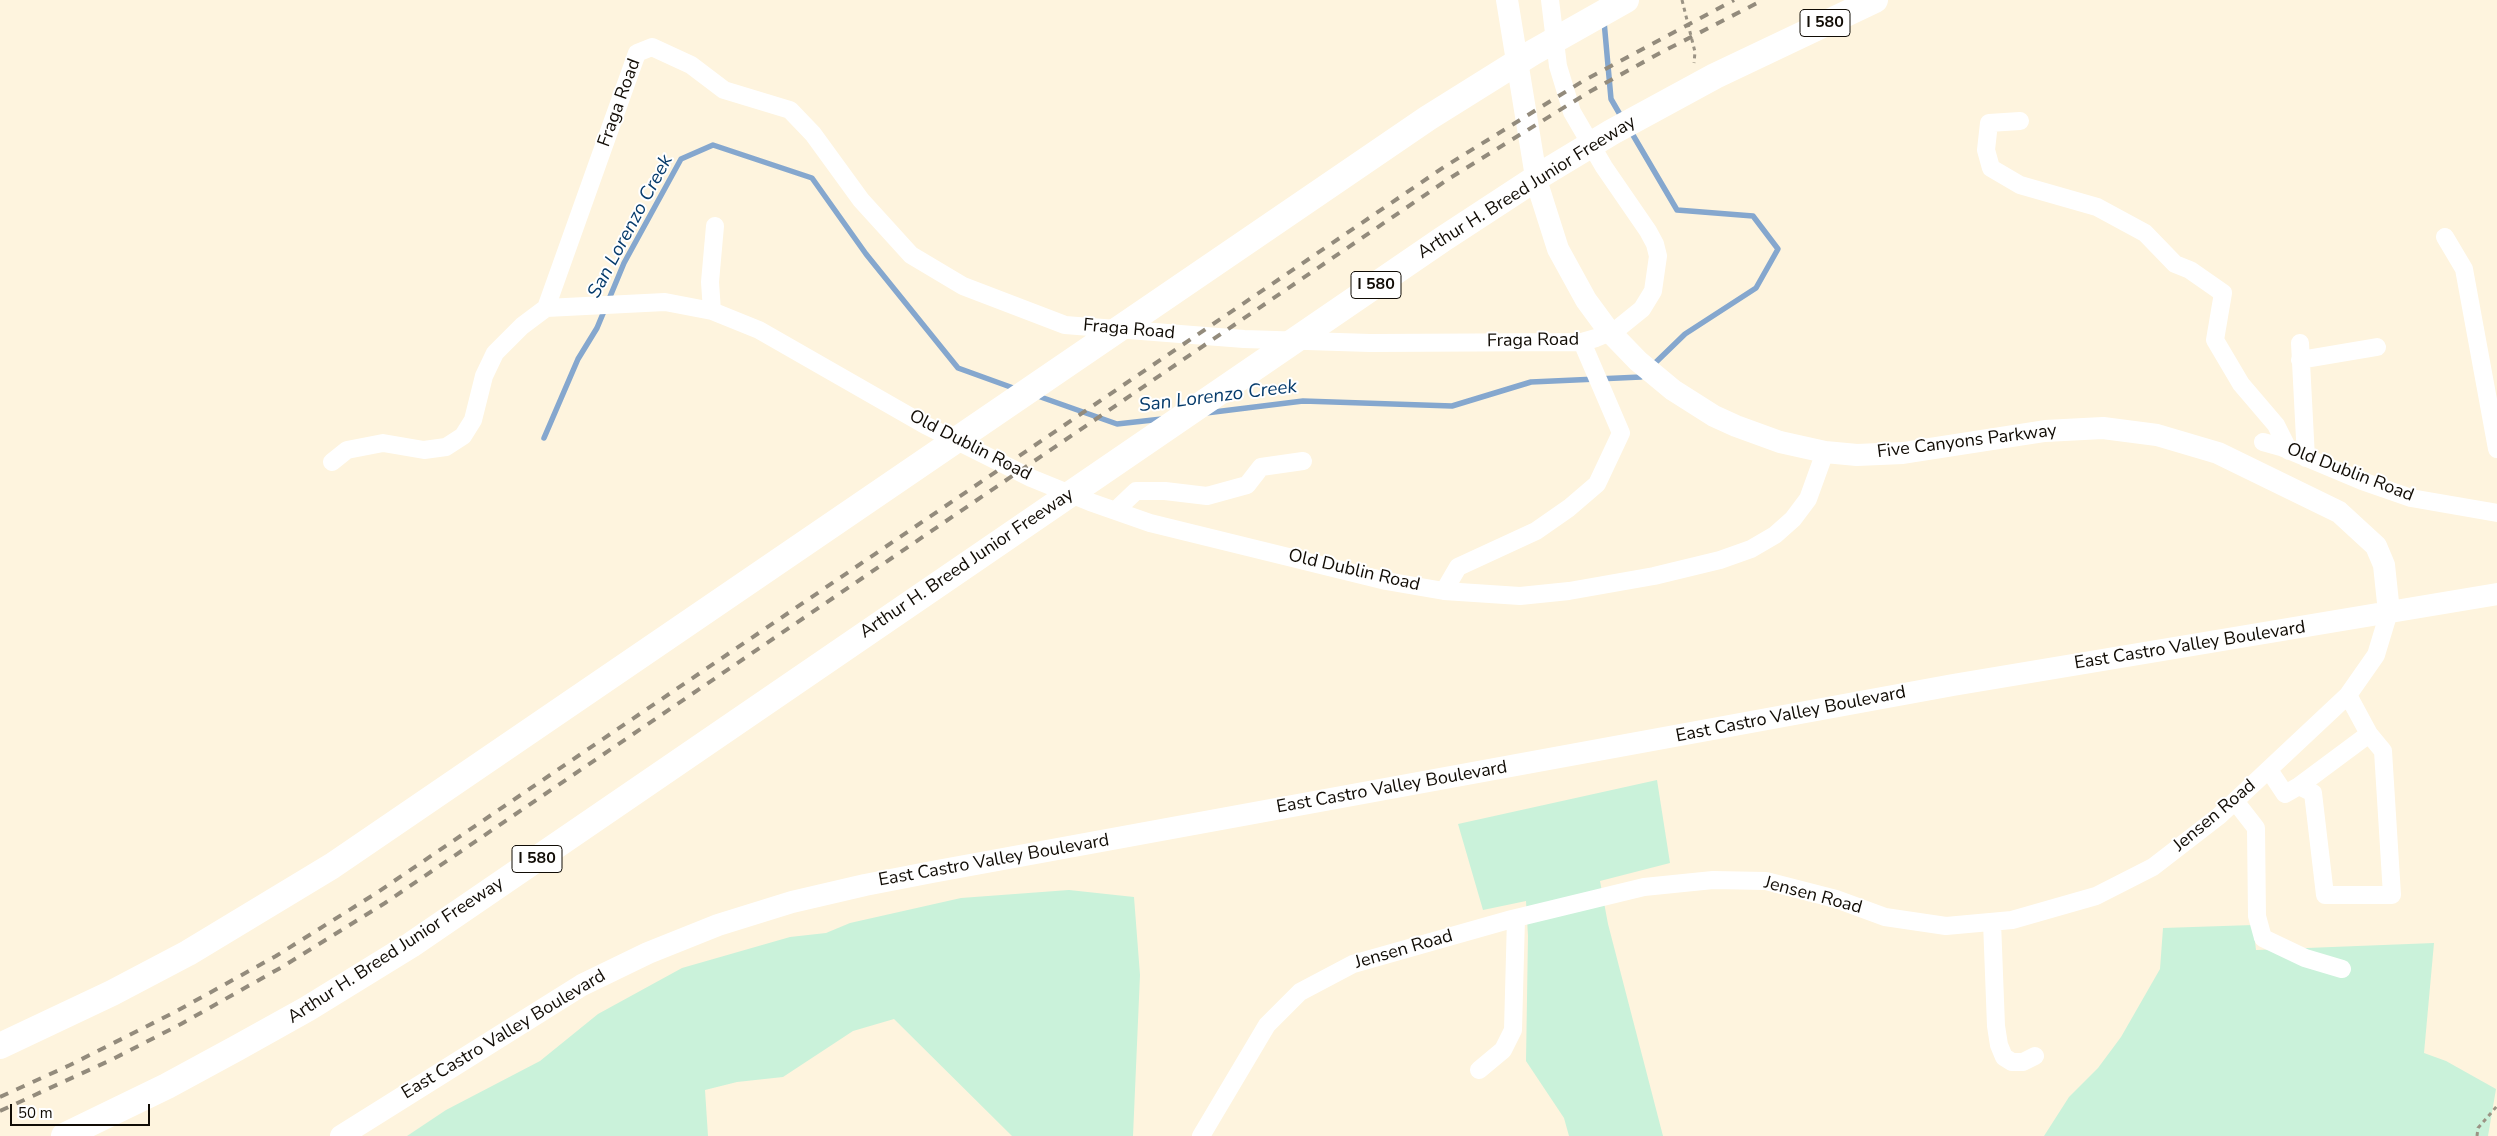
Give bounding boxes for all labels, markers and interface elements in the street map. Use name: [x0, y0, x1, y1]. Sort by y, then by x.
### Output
road number: I 580: [1800, 9, 1850, 36]
street label: Fraga Road: [594, 56, 646, 150]
street label: Arthur H. Breed Junior Freeway: [1414, 112, 1640, 264]
water label: San Lorenzo Creek: [584, 151, 678, 303]
road number: I 580: [1351, 272, 1401, 298]
street label: Fraga Road: [1082, 315, 1176, 345]
street label: Fraga Road: [1487, 329, 1579, 353]
water label: San Lorenzo Creek: [1138, 376, 1298, 418]
street label: Old Dublin Road: [905, 406, 1035, 486]
street label: Five Canyons Parkway: [1876, 420, 2058, 464]
street label: Old Dublin Road: [2283, 439, 2417, 507]
street label: Arthur H. Breed Junior Freeway: [856, 484, 1078, 644]
street label: Old Dublin Road: [1286, 545, 1422, 597]
street label: East Castro Valley Boulevard: [2073, 617, 2307, 675]
street label: East Castro Valley Boulevard: [1674, 682, 1908, 748]
street label: East Castro Valley Boulevard: [1275, 757, 1509, 819]
street label: Jensen Road: [2170, 775, 2260, 857]
street label: East Castro Valley Boulevard: [877, 830, 1111, 892]
road number: I 580: [512, 846, 562, 872]
street label: Arthur H. Breed Junior Freeway: [284, 873, 508, 1029]
street label: Jensen Road: [1762, 873, 1864, 919]
street label: Jensen Road: [1353, 926, 1455, 974]
street label: East Castro Valley Boulevard: [398, 966, 610, 1104]
scale bar: [12, 1094, 152, 1126]
text: 50 m: [18, 1103, 53, 1123]

